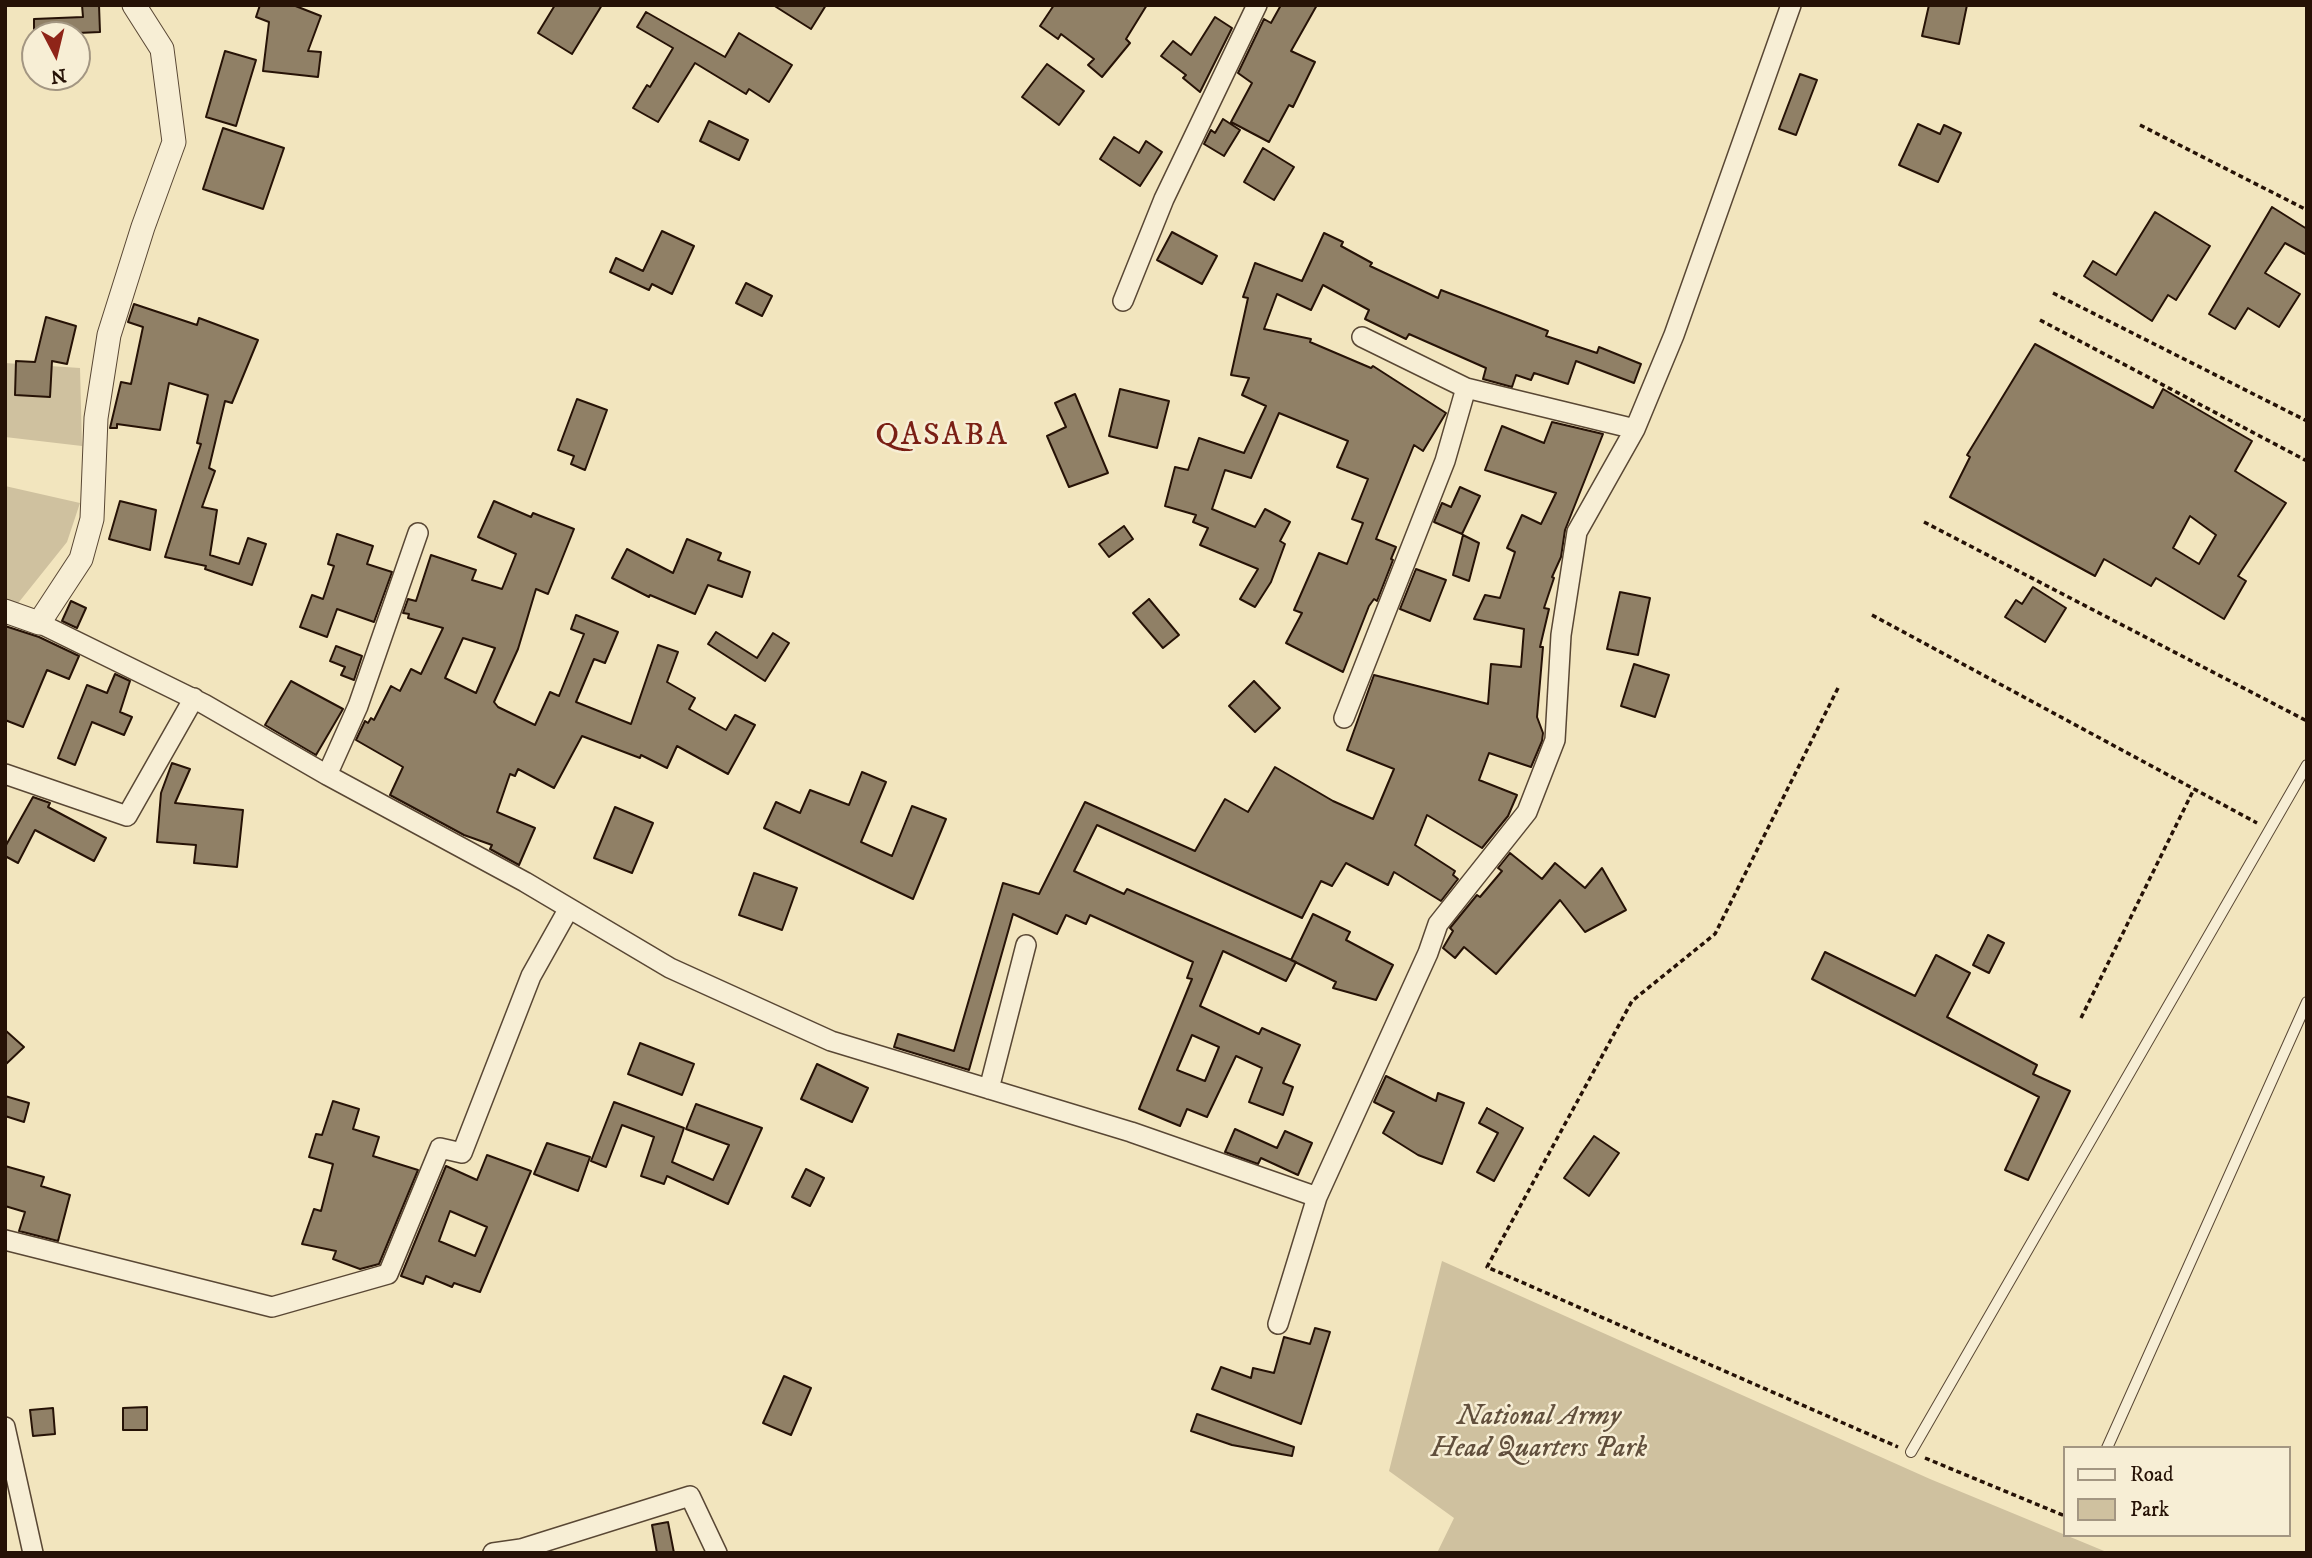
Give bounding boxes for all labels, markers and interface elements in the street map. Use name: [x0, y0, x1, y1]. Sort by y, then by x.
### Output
north arrow: [21, 21, 91, 91]
text: N: [49, 63, 68, 88]
district label: QASABA: [876, 418, 1008, 456]
park label: National Army Head Quarters Park: [1431, 1401, 1647, 1467]
legend: [2064, 1446, 2291, 1537]
text: Road: [2130, 1462, 2174, 1488]
text: Park: [2130, 1497, 2169, 1523]

